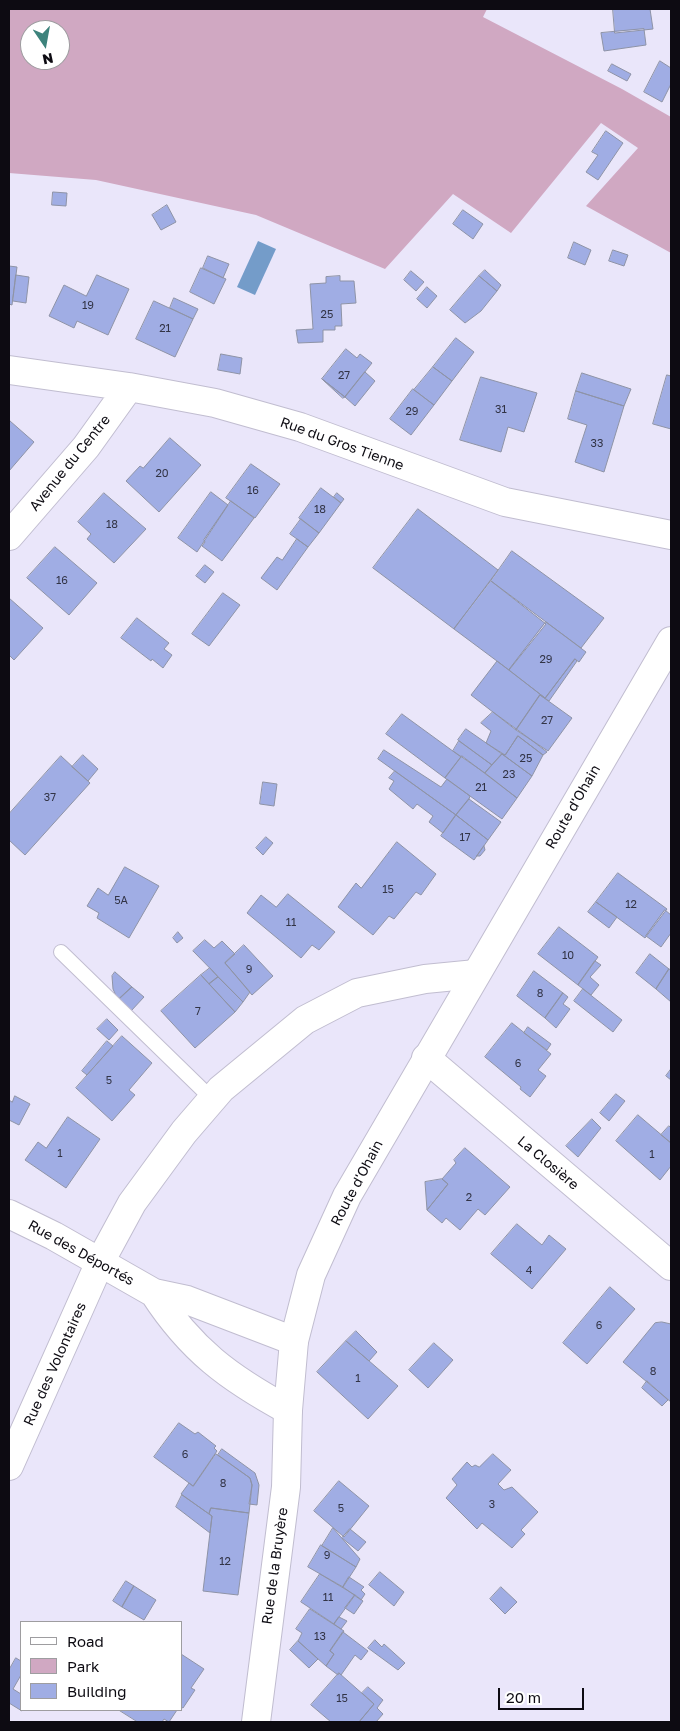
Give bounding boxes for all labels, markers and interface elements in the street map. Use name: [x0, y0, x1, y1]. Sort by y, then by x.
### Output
north arrow: [20, 20, 70, 70]
text: N: [41, 50, 55, 69]
house number: 19: [82, 299, 94, 313]
house number: 25: [321, 308, 333, 322]
house number: 21: [159, 322, 171, 336]
house number: 27: [338, 369, 350, 383]
house number: 31: [495, 403, 507, 417]
house number: 29: [405, 405, 419, 419]
street label: Avenue du Centre: [26, 412, 114, 514]
street label: Rue du Gros Tienne: [278, 414, 406, 474]
house number: 33: [591, 437, 603, 451]
house number: 20: [155, 467, 169, 481]
house number: 16: [247, 484, 259, 498]
house number: 18: [314, 503, 326, 517]
house number: 18: [106, 518, 118, 532]
house number: 16: [56, 574, 68, 588]
house number: 29: [539, 653, 553, 667]
house number: 27: [541, 714, 553, 728]
house number: 25: [520, 752, 532, 766]
street label: Route d'Ohain: [542, 762, 604, 852]
house number: 23: [503, 768, 515, 782]
house number: 21: [475, 781, 487, 795]
house number: 37: [44, 791, 56, 805]
house number: 17: [459, 831, 471, 845]
house number: 15: [382, 883, 394, 897]
house number: 5A: [114, 894, 128, 908]
house number: 12: [625, 898, 637, 912]
house number: 11: [286, 916, 296, 930]
house number: 10: [562, 949, 574, 963]
house number: 9: [246, 963, 252, 977]
house number: 8: [537, 987, 543, 1001]
house number: 7: [195, 1005, 201, 1019]
house number: 6: [515, 1057, 521, 1071]
house number: 5: [106, 1074, 112, 1088]
street label: La Closière: [514, 1133, 582, 1193]
street label: Route d'Ohain: [327, 1137, 387, 1229]
house number: 1: [57, 1147, 63, 1161]
house number: 1: [649, 1148, 655, 1162]
house number: 2: [466, 1191, 472, 1205]
street label: Rue des Déportés: [25, 1217, 137, 1289]
house number: 4: [526, 1264, 532, 1278]
street label: Rue des Volontaires: [20, 1300, 90, 1428]
house number: 6: [596, 1319, 602, 1333]
house number: 8: [650, 1365, 656, 1379]
house number: 1: [355, 1372, 361, 1386]
house number: 6: [182, 1448, 188, 1462]
house number: 8: [220, 1477, 226, 1491]
house number: 3: [489, 1498, 495, 1512]
house number: 5: [338, 1502, 344, 1516]
street label: Rue de la Bruyère: [258, 1506, 292, 1626]
house number: 9: [324, 1549, 330, 1563]
house number: 12: [219, 1555, 231, 1569]
house number: 11: [323, 1591, 333, 1605]
legend: [20, 1621, 182, 1711]
house number: 13: [314, 1630, 326, 1644]
text: Road: [67, 1632, 104, 1650]
text: Park: [67, 1657, 99, 1675]
scale bar: [500, 1678, 586, 1710]
text: Building: [67, 1682, 127, 1700]
text: 20 m: [506, 1688, 541, 1706]
house number: 15: [336, 1692, 348, 1706]

